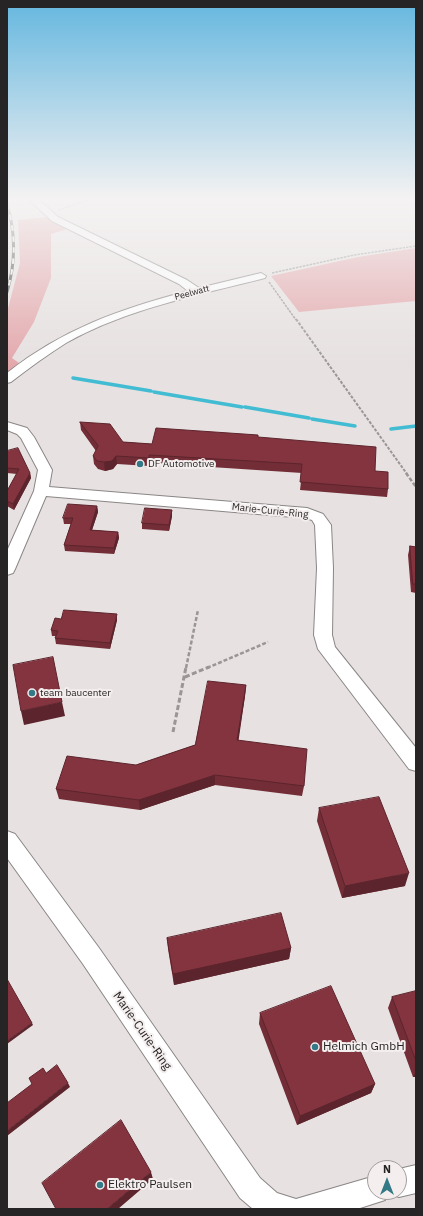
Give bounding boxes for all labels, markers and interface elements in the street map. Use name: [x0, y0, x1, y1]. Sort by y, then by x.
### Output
street label: Peelwatt: [173, 283, 211, 303]
place label: DF Automotive: [148, 458, 214, 470]
marker: DF Automotive: [135, 459, 145, 469]
street label: Marie-Curie-Ring: [231, 501, 309, 521]
place label: team baucenter: [40, 687, 111, 699]
marker: team baucenter: [27, 688, 37, 698]
street label: Marie-Curie-Ring: [110, 989, 174, 1073]
place label: Helmich GmbH: [323, 1040, 405, 1054]
marker: Helmich GmbH: [310, 1042, 320, 1052]
north arrow: [367, 1160, 407, 1200]
text: N: [383, 1162, 391, 1176]
place label: Elektro Paulsen: [108, 1178, 192, 1192]
marker: Elektro Paulsen: [95, 1180, 105, 1190]

